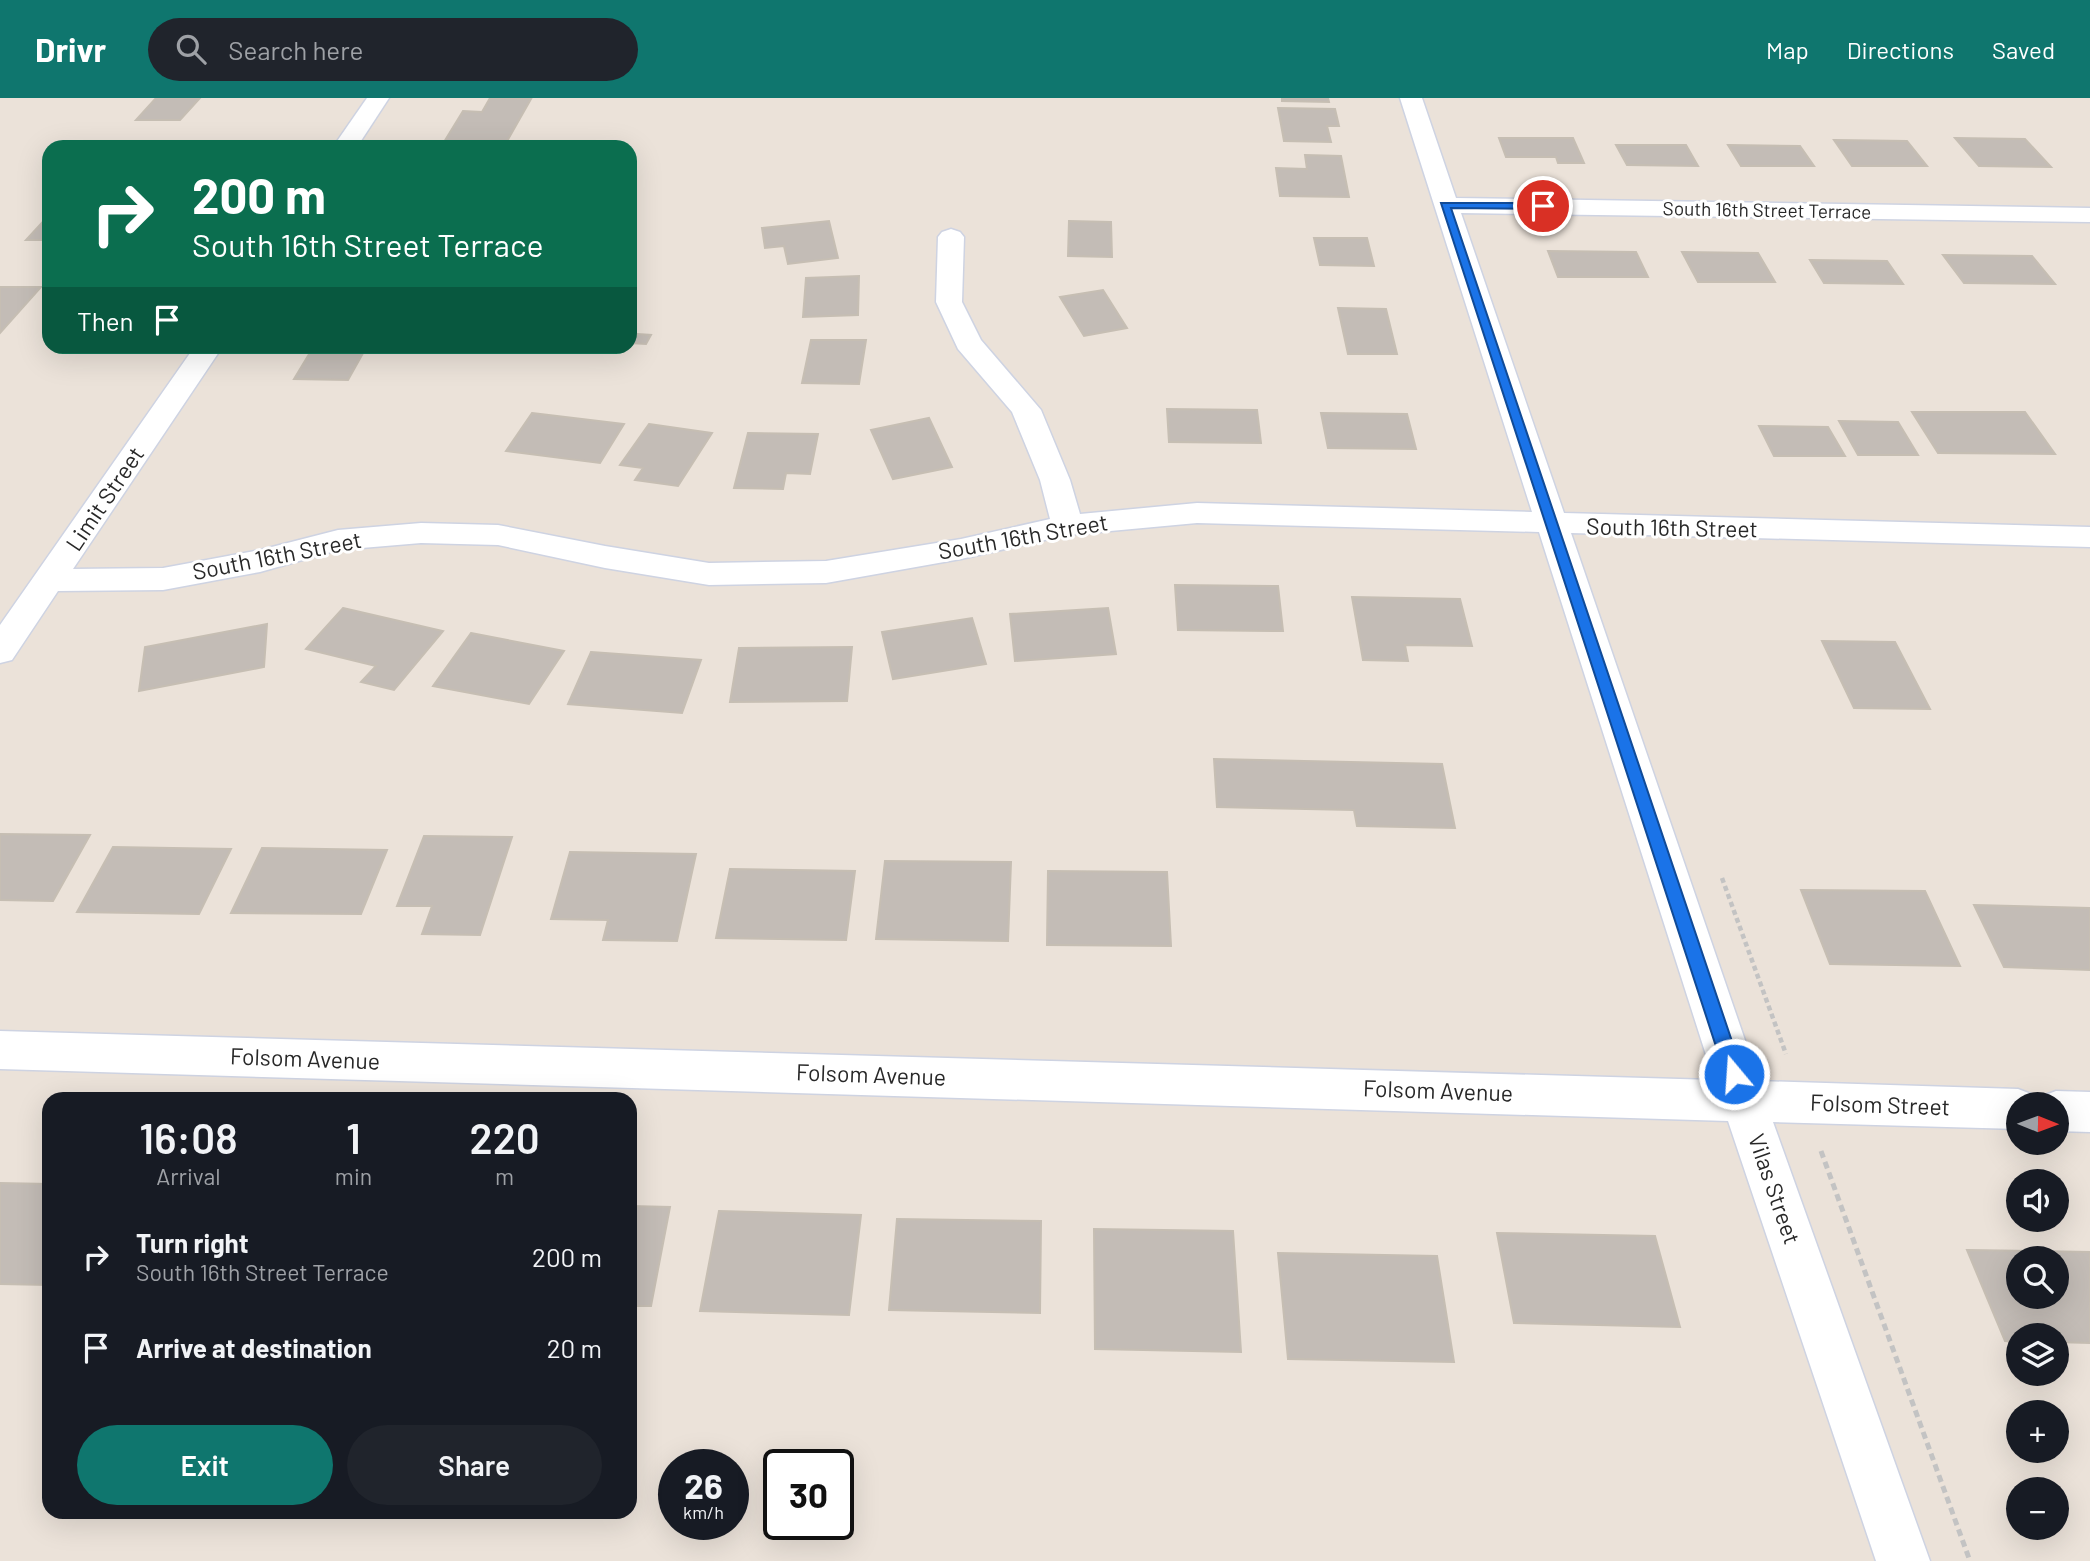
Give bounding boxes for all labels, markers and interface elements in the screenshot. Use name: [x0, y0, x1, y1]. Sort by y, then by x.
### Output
search box: [148, 18, 638, 81]
text: Drivr: [35, 29, 106, 69]
icon: search: [172, 30, 210, 68]
text: Search here: [228, 34, 363, 65]
text: Map: [1766, 35, 1809, 64]
text: Directions: [1847, 35, 1954, 64]
text: Saved: [1992, 35, 2055, 64]
text: 200 m: [192, 165, 326, 224]
icon: right: [77, 168, 168, 259]
pin: [1513, 176, 1573, 236]
icon: arrive: [1524, 187, 1562, 225]
street label: South 16th Street Terrace: [1662, 196, 1872, 223]
text: South 16th Street Terrace: [192, 225, 544, 263]
icon: arrive: [148, 301, 186, 339]
text: Then: [77, 305, 134, 336]
street label: Limit Street: [59, 441, 149, 556]
street label: South 16th Street: [936, 507, 1110, 565]
street label: South 16th Street: [1586, 512, 1758, 542]
street label: South 16th Street: [190, 525, 364, 585]
position arrow: [1697, 1037, 1771, 1111]
street label: Folsom Avenue: [229, 1041, 381, 1075]
street label: Folsom Avenue: [795, 1057, 947, 1091]
street label: Folsom Avenue: [1362, 1073, 1514, 1107]
street label: Folsom Street: [1810, 1088, 1950, 1120]
north arrow: [2006, 1092, 2068, 1155]
map controls: [2006, 1092, 2069, 1540]
text: 16:08: [139, 1112, 238, 1162]
text: 1: [346, 1112, 361, 1162]
text: 220: [469, 1112, 540, 1162]
street label: Vilas Street: [1743, 1130, 1807, 1248]
text: Arrival: [156, 1162, 221, 1190]
text: min: [335, 1162, 372, 1190]
text: m: [495, 1162, 514, 1190]
button: sound: [2006, 1169, 2069, 1232]
text: Turn right: [136, 1227, 249, 1258]
icon: right: [77, 1238, 115, 1276]
text: 200 m: [532, 1241, 602, 1272]
button: search: [2006, 1246, 2069, 1309]
text: South 16th Street Terrace: [136, 1258, 389, 1286]
button: layers: [2006, 1323, 2069, 1386]
icon: arrive: [77, 1329, 115, 1367]
text: Arrive at destination: [136, 1332, 372, 1363]
text: 20 m: [547, 1332, 602, 1363]
button: +: [2006, 1400, 2069, 1463]
button: Exit: [77, 1425, 333, 1505]
button: Share: [347, 1425, 602, 1505]
speed limit sign: 30: [763, 1449, 854, 1540]
text: 26: [684, 1464, 723, 1506]
button: −: [2006, 1477, 2069, 1540]
text: km/h: [683, 1501, 724, 1523]

